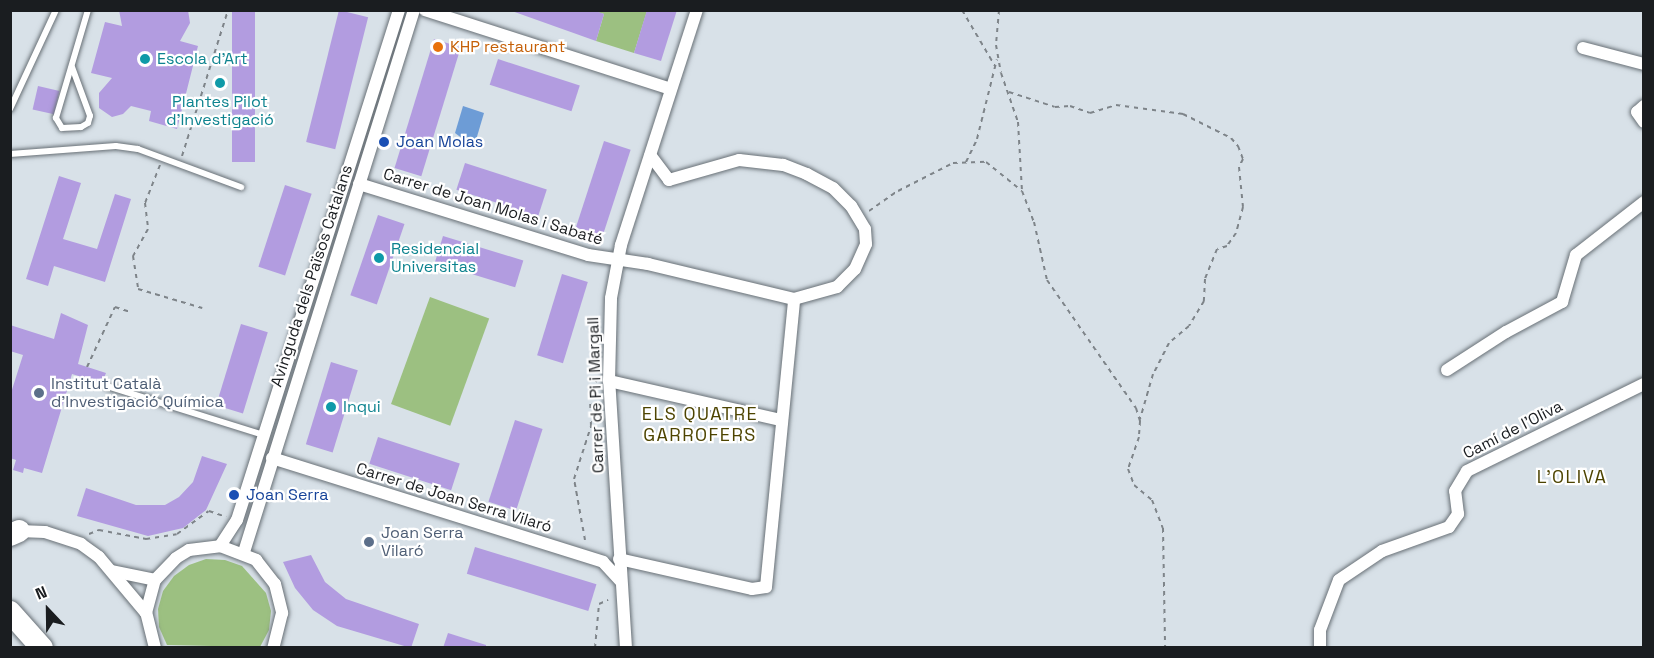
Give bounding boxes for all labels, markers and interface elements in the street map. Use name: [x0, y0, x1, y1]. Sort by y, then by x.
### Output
place label: KHP restaurant: [450, 37, 565, 57]
marker: KHP restaurant: [431, 40, 445, 54]
place label: Escola d'Art: [157, 49, 248, 69]
marker: Escola d'Art: [138, 52, 152, 66]
marker: Plantes Pilot d'Investigació: [213, 76, 227, 90]
place label: Plantes Pilot d'Investigació: [166, 92, 274, 130]
place label: Joan Molas: [396, 132, 483, 152]
marker: Joan Molas: [377, 135, 391, 149]
street label: Avinguda dels Països Catalans: [267, 163, 357, 389]
street label: Carrer de Joan Molas i Sabaté: [381, 164, 605, 250]
place label: Residencial Universitas: [391, 239, 479, 277]
marker: Residencial Universitas: [372, 251, 386, 265]
street label: Carrer de Pi i Margall: [584, 316, 608, 474]
place label: Institut Català d'Investigació Química: [51, 374, 224, 412]
marker: Institut Català d'Investigació Química: [32, 386, 46, 400]
place label: Inqui: [343, 397, 381, 417]
street label: Camí de l'Oliva: [1460, 397, 1566, 463]
marker: Inqui: [324, 400, 338, 414]
district label: ELS QUATRE GARROFERS: [642, 404, 758, 446]
street label: Carrer de Joan Serra Vilaró: [354, 459, 554, 537]
district label: L'OLIVA: [1537, 466, 1607, 488]
place label: Joan Serra: [246, 485, 328, 505]
marker: Joan Serra: [227, 488, 241, 502]
place label: Joan Serra Vilaró: [381, 523, 463, 561]
marker: Joan Serra Vilaró: [362, 535, 376, 549]
north arrow: [18, 580, 78, 640]
text: N: [32, 581, 50, 605]

